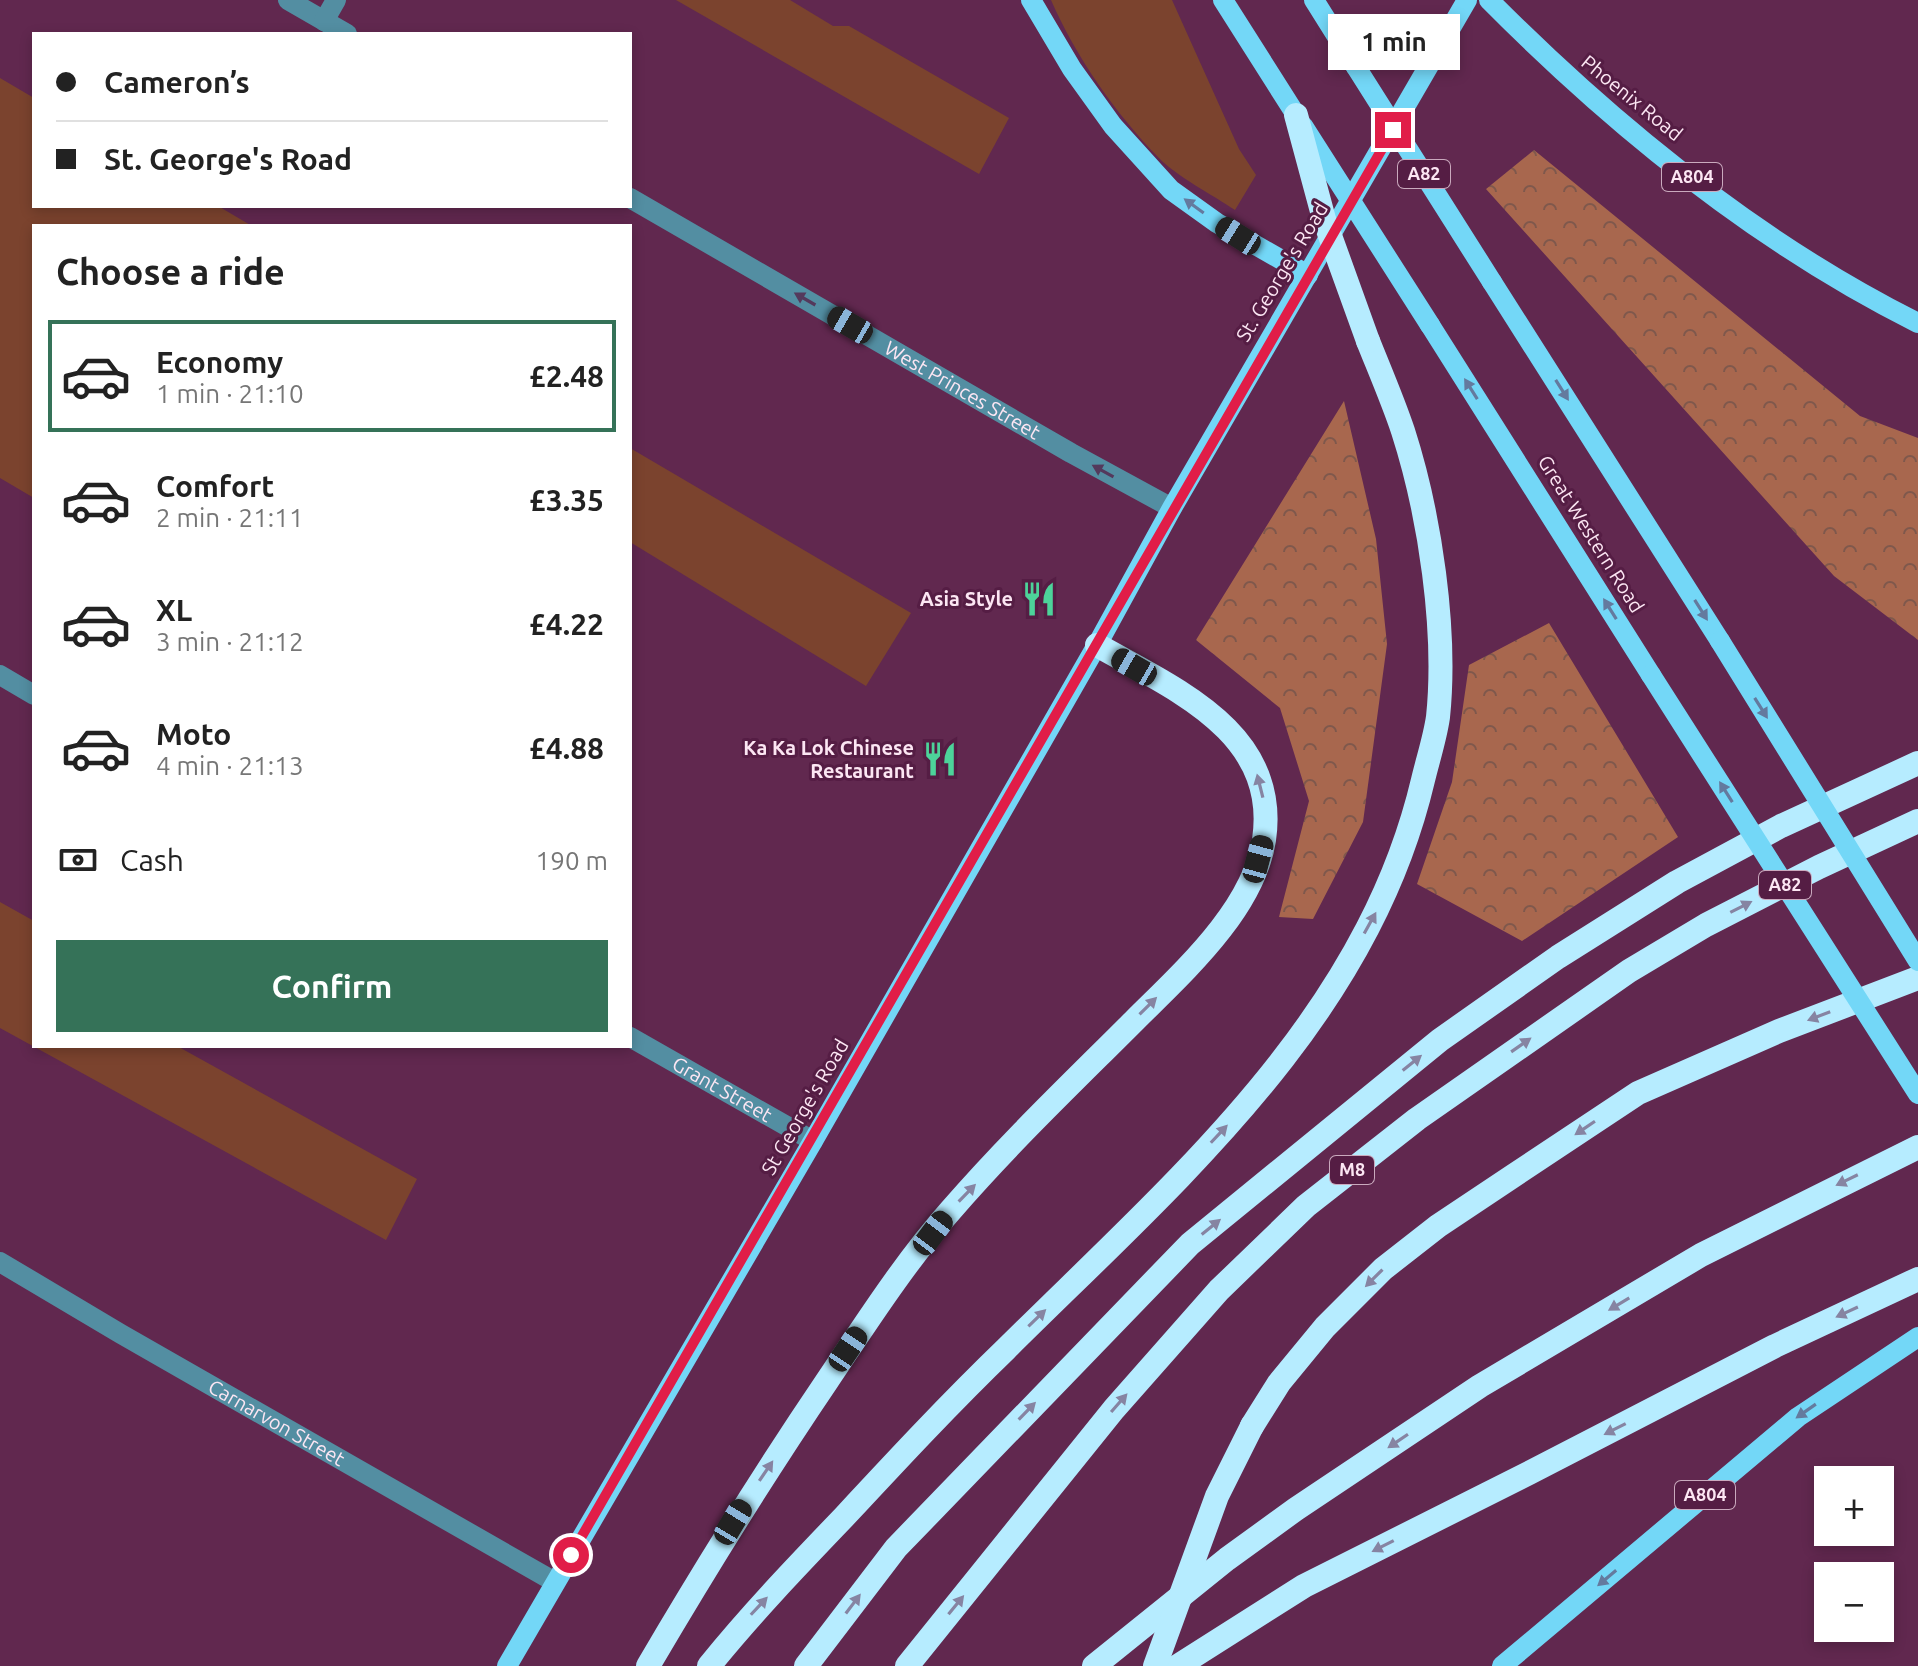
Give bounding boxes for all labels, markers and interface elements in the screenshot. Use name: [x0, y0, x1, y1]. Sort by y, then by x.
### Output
callout: 1 min: [1327, 14, 1459, 70]
text: 1 min: [1361, 27, 1427, 56]
street label: Phoenix Road: [1577, 50, 1687, 145]
text: Cameron’s: [104, 65, 250, 99]
route end: [1375, 112, 1411, 148]
text: St. George's Road: [104, 142, 352, 176]
road number: A82: [1398, 160, 1450, 188]
road number: A804: [1662, 163, 1722, 191]
street label: St. George's Road: [1231, 198, 1332, 345]
one-way arrow: [1183, 199, 1204, 214]
car: [1211, 213, 1265, 259]
text: Choose a ride: [56, 251, 285, 292]
one-way arrow: [794, 292, 816, 306]
car: [823, 303, 877, 347]
street label: West Princes Street: [881, 336, 1045, 444]
icon: car: [60, 340, 132, 412]
text: Economy: [156, 345, 283, 379]
text: £2.48: [529, 359, 604, 393]
text: 1 min · 21:10: [156, 379, 304, 408]
one-way arrow: [1463, 379, 1478, 400]
one-way arrow: [1554, 379, 1569, 402]
street label: Great Western Road: [1534, 451, 1649, 617]
icon: car: [60, 464, 132, 536]
one-way arrow: [1092, 464, 1115, 477]
text: Comfort: [156, 469, 274, 503]
text: £3.35: [529, 483, 604, 517]
text: 2 min · 21:11: [156, 503, 304, 532]
restaurant icon: Asia Style: [1020, 580, 1058, 618]
place label: Asia Style: [920, 587, 1013, 610]
icon: car: [60, 588, 132, 660]
text: XL: [156, 593, 192, 627]
one-way arrow: [1603, 598, 1617, 620]
one-way arrow: [1693, 599, 1707, 621]
text: £4.22: [529, 607, 604, 641]
text: 3 min · 21:12: [156, 627, 304, 656]
car: [1107, 645, 1161, 689]
one-way arrow: [1754, 697, 1768, 719]
icon: car: [60, 712, 132, 784]
text: Moto: [156, 717, 231, 751]
text: £4.88: [529, 731, 604, 765]
place label: Ka Ka Lok Chinese Restaurant: [743, 736, 914, 782]
restaurant icon: Ka Ka Lok Chinese Restaurant: [921, 740, 959, 778]
text: 4 min · 21:13: [156, 751, 304, 780]
one-way arrow: [1254, 774, 1266, 799]
one-way arrow: [1719, 781, 1733, 803]
car: [1240, 833, 1276, 885]
icon: cash: [56, 838, 100, 882]
text: Cash: [120, 843, 184, 877]
text: 190 m: [536, 846, 608, 875]
road number: A82: [1759, 871, 1811, 899]
one-way arrow: [1730, 900, 1753, 914]
one-way arrow: [1364, 912, 1377, 935]
button: Confirm: [56, 940, 608, 1032]
one-way arrow: [1139, 997, 1157, 1016]
one-way arrow: [1807, 1010, 1831, 1023]
street label: St George's Road: [756, 1035, 853, 1179]
one-way arrow: [1510, 1038, 1531, 1053]
street label: Grant Street: [669, 1052, 776, 1126]
one-way arrow: [1402, 1055, 1422, 1072]
one-way arrow: [1575, 1120, 1596, 1135]
one-way arrow: [1210, 1124, 1228, 1143]
road number: M8: [1330, 1156, 1374, 1184]
one-way arrow: [1836, 1173, 1859, 1187]
one-way arrow: [957, 1184, 976, 1203]
car: [909, 1207, 957, 1259]
one-way arrow: [1201, 1220, 1221, 1236]
one-way arrow: [1365, 1268, 1383, 1287]
one-way arrow: [1608, 1296, 1630, 1310]
one-way arrow: [1836, 1305, 1859, 1319]
one-way arrow: [1027, 1310, 1046, 1328]
car: [825, 1322, 871, 1376]
street label: Carnarvon Street: [205, 1374, 349, 1471]
one-way arrow: [1110, 1393, 1128, 1413]
one-way arrow: [1017, 1402, 1036, 1421]
one-way arrow: [1796, 1404, 1817, 1419]
one-way arrow: [1604, 1421, 1626, 1435]
one-way arrow: [1387, 1433, 1409, 1448]
one-way arrow: [758, 1461, 773, 1482]
map controls: [1814, 1466, 1894, 1642]
button: +: [1814, 1466, 1894, 1546]
road number: A804: [1675, 1481, 1735, 1509]
car: [710, 1495, 756, 1549]
route start: [553, 1537, 589, 1573]
one-way arrow: [1372, 1540, 1395, 1553]
button: −: [1814, 1562, 1894, 1642]
one-way arrow: [1597, 1569, 1617, 1586]
one-way arrow: [845, 1594, 861, 1614]
one-way arrow: [947, 1595, 964, 1615]
one-way arrow: [750, 1597, 768, 1616]

